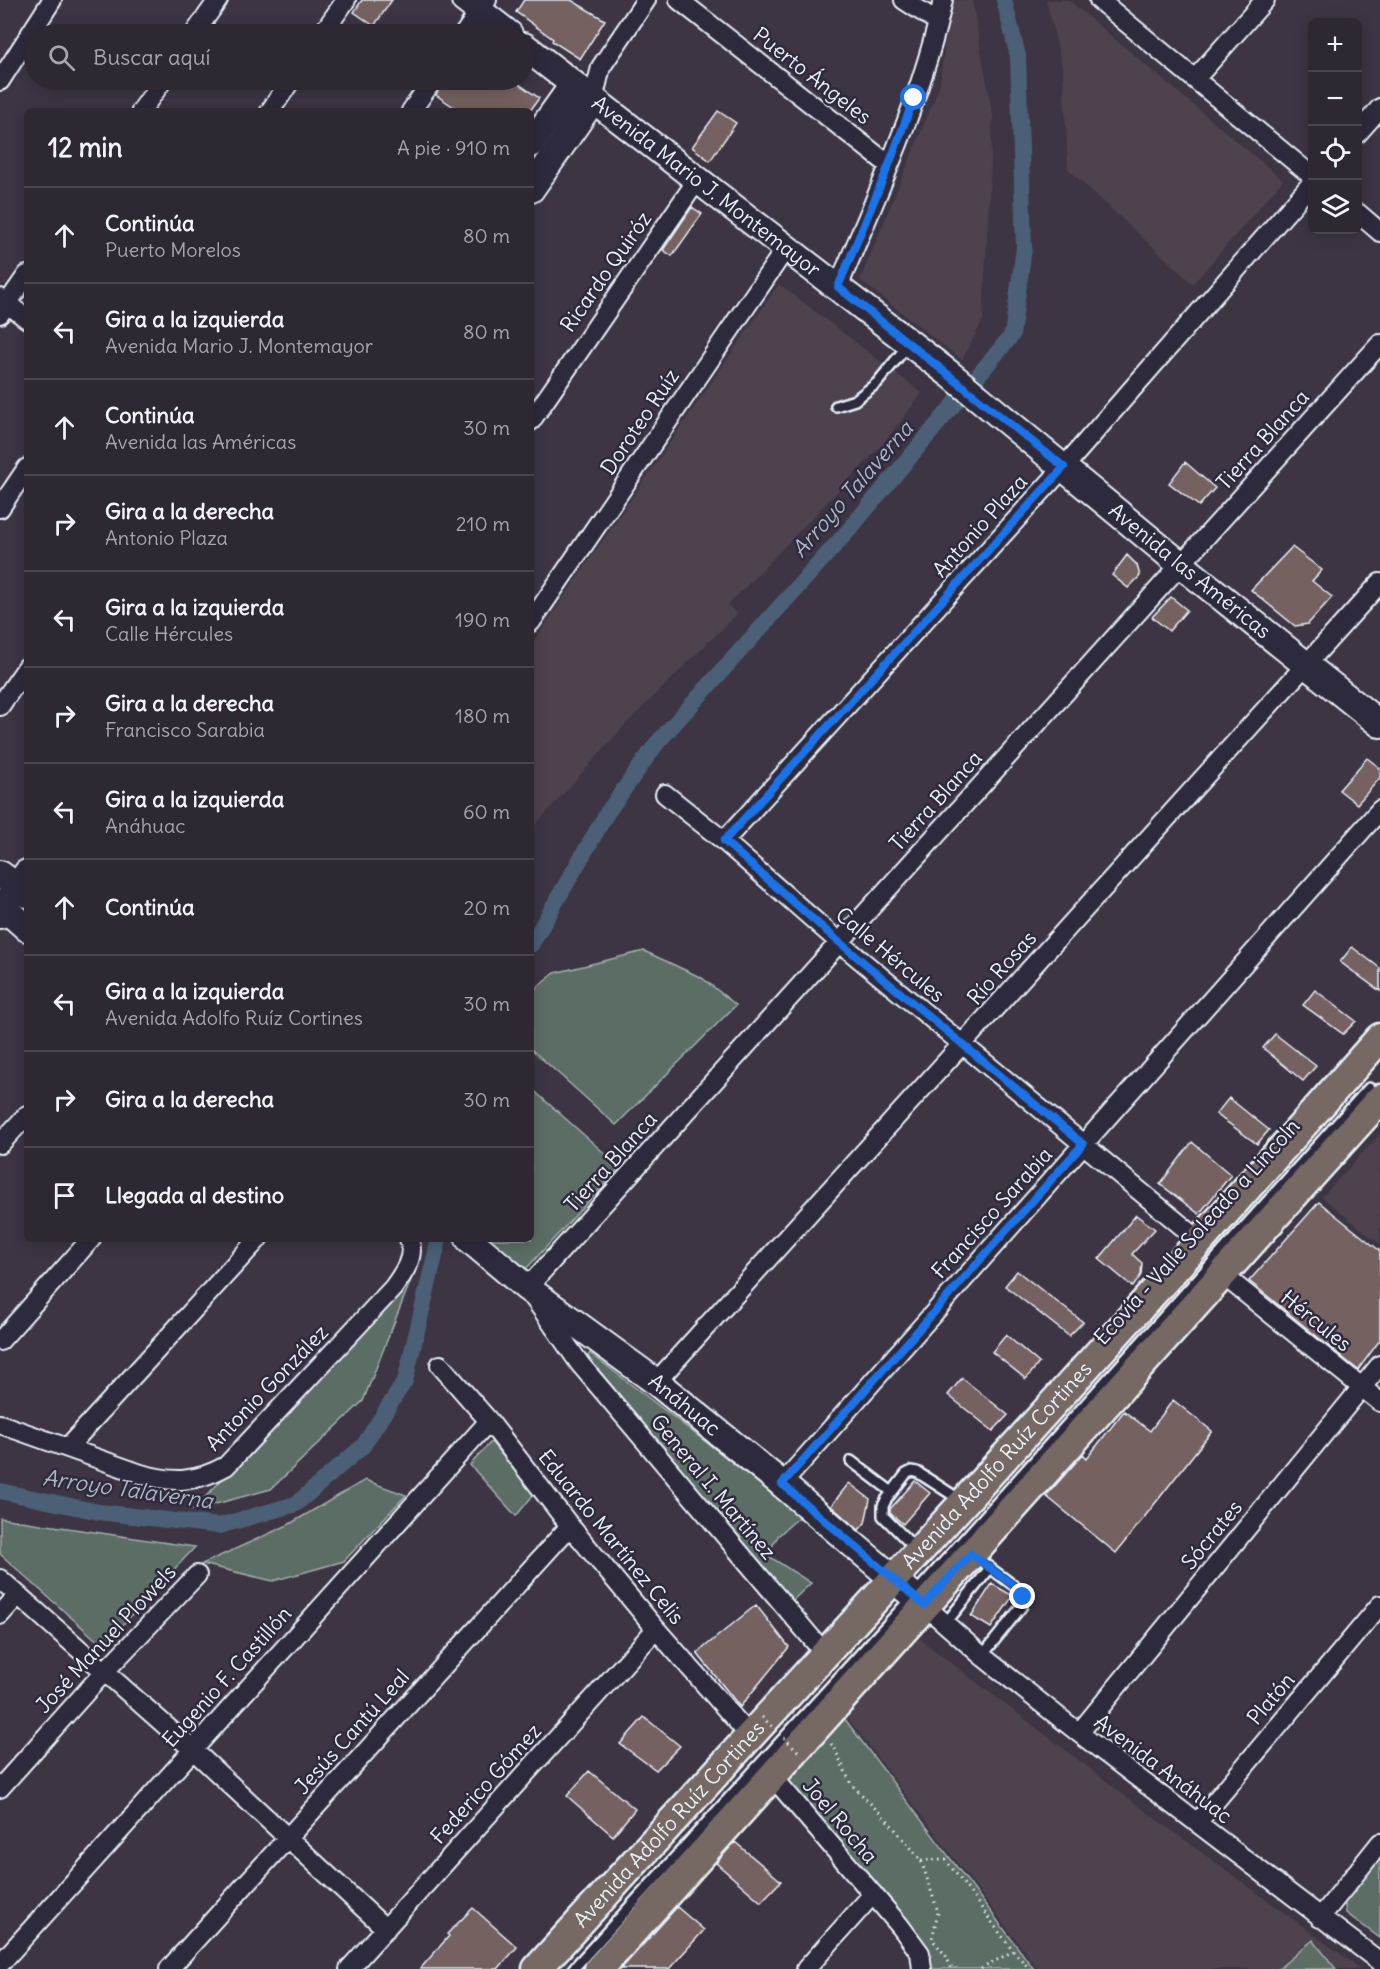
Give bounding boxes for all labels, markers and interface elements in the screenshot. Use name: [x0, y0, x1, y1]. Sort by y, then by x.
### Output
map controls: [1308, 18, 1362, 234]
button: +: [1308, 18, 1362, 72]
street label: Puerto Ángeles: [748, 21, 877, 130]
search box: [24, 24, 534, 90]
icon: search: [45, 41, 78, 74]
text: Buscar aquí: [93, 43, 210, 71]
button: −: [1308, 72, 1362, 126]
route start: [900, 84, 926, 110]
street label: Avenida Mario J. Montemayor: [587, 89, 827, 283]
button: locate: [1308, 126, 1362, 180]
text: 12 min: [48, 131, 122, 164]
text: A pie · 910 m: [397, 135, 510, 160]
button: layers: [1308, 180, 1362, 234]
street label: Ricardo Quiróz: [554, 206, 657, 337]
text: Continúa: [105, 209, 194, 237]
icon: ahead: [48, 219, 81, 252]
text: 80 m: [463, 223, 510, 248]
text: Puerto Morelos: [105, 237, 241, 262]
text: Gira a la izquierda: [105, 305, 284, 333]
icon: left: [48, 315, 81, 348]
text: 80 m: [463, 319, 510, 344]
text: Avenida Mario J. Montemayor: [105, 333, 373, 358]
street label: Doroteo Ruíz: [594, 364, 685, 480]
street label: Tierra Blanca: [1210, 384, 1315, 496]
text: Continúa: [105, 401, 194, 429]
icon: ahead: [48, 411, 81, 444]
water label: Arroyo Talaverna: [785, 414, 920, 563]
text: 30 m: [463, 415, 510, 440]
text: Avenida las Américas: [105, 429, 296, 454]
street label: Antonio Plaza: [926, 469, 1033, 583]
text: Gira a la derecha: [105, 497, 274, 525]
street label: Avenida las Américas: [1103, 497, 1277, 644]
icon: right: [48, 507, 81, 540]
text: 210 m: [456, 511, 510, 536]
text: Antonio Plaza: [105, 525, 228, 550]
text: Gira a la izquierda: [105, 593, 284, 621]
icon: left: [48, 603, 81, 636]
text: 190 m: [455, 607, 510, 632]
text: Calle Hércules: [105, 621, 233, 646]
text: Gira a la derecha: [105, 689, 274, 717]
icon: right: [48, 699, 81, 732]
text: 180 m: [455, 703, 510, 728]
text: Francisco Sarabia: [105, 717, 265, 742]
street label: Tierra Blanca: [883, 745, 988, 857]
text: Gira a la izquierda: [105, 785, 284, 813]
icon: left: [48, 795, 81, 828]
text: 60 m: [463, 799, 510, 824]
text: Anáhuac: [105, 813, 185, 838]
icon: ahead: [48, 891, 81, 924]
text: Continúa: [105, 893, 194, 921]
text: 20 m: [464, 895, 510, 920]
street label: Calle Hércules: [830, 901, 951, 1008]
street label: Río Rosas: [961, 925, 1042, 1010]
text: Gira a la izquierda: [105, 977, 284, 1005]
icon: left: [48, 987, 81, 1020]
text: 30 m: [463, 991, 510, 1016]
text: Avenida Adolfo Ruíz Cortines: [105, 1005, 363, 1030]
icon: right: [48, 1083, 81, 1116]
text: Gira a la derecha: [105, 1085, 274, 1113]
text: 30 m: [463, 1087, 510, 1112]
street label: Tierra Blanca: [558, 1106, 663, 1218]
street label: Ecovía - Valle Soleado a Lincoln: [1088, 1113, 1305, 1350]
street label: Francisco Sarabia: [925, 1141, 1058, 1284]
icon: arrive: [48, 1179, 81, 1212]
text: Llegada al destino: [105, 1181, 284, 1209]
street label: Hércules: [1276, 1284, 1357, 1357]
street label: Antonio González: [200, 1319, 334, 1456]
street label: Avenida Adolfo Ruíz Cortines: [895, 1356, 1098, 1574]
street label: Anáhuac: [643, 1367, 726, 1442]
street label: General I. Martínez: [645, 1409, 782, 1565]
street label: Eduardo Martínez Celis: [533, 1444, 690, 1630]
water label: Arroyo Talaverna: [41, 1463, 216, 1515]
street label: Sócrates: [1175, 1494, 1248, 1575]
street label: José Manuel Plowels: [30, 1559, 182, 1719]
route end: [1009, 1583, 1035, 1609]
street label: Eugenio F. Castillón: [156, 1600, 297, 1753]
street label: Jesús Cantú Leal: [288, 1664, 415, 1800]
street label: Platón: [1241, 1667, 1300, 1730]
street label: Avenida Anáhuac: [1089, 1708, 1238, 1829]
street label: Avenida Adolfo Ruíz Cortines: [567, 1715, 770, 1933]
street label: Federico Gómez: [424, 1718, 547, 1850]
street label: Joel Rocha: [797, 1772, 884, 1869]

